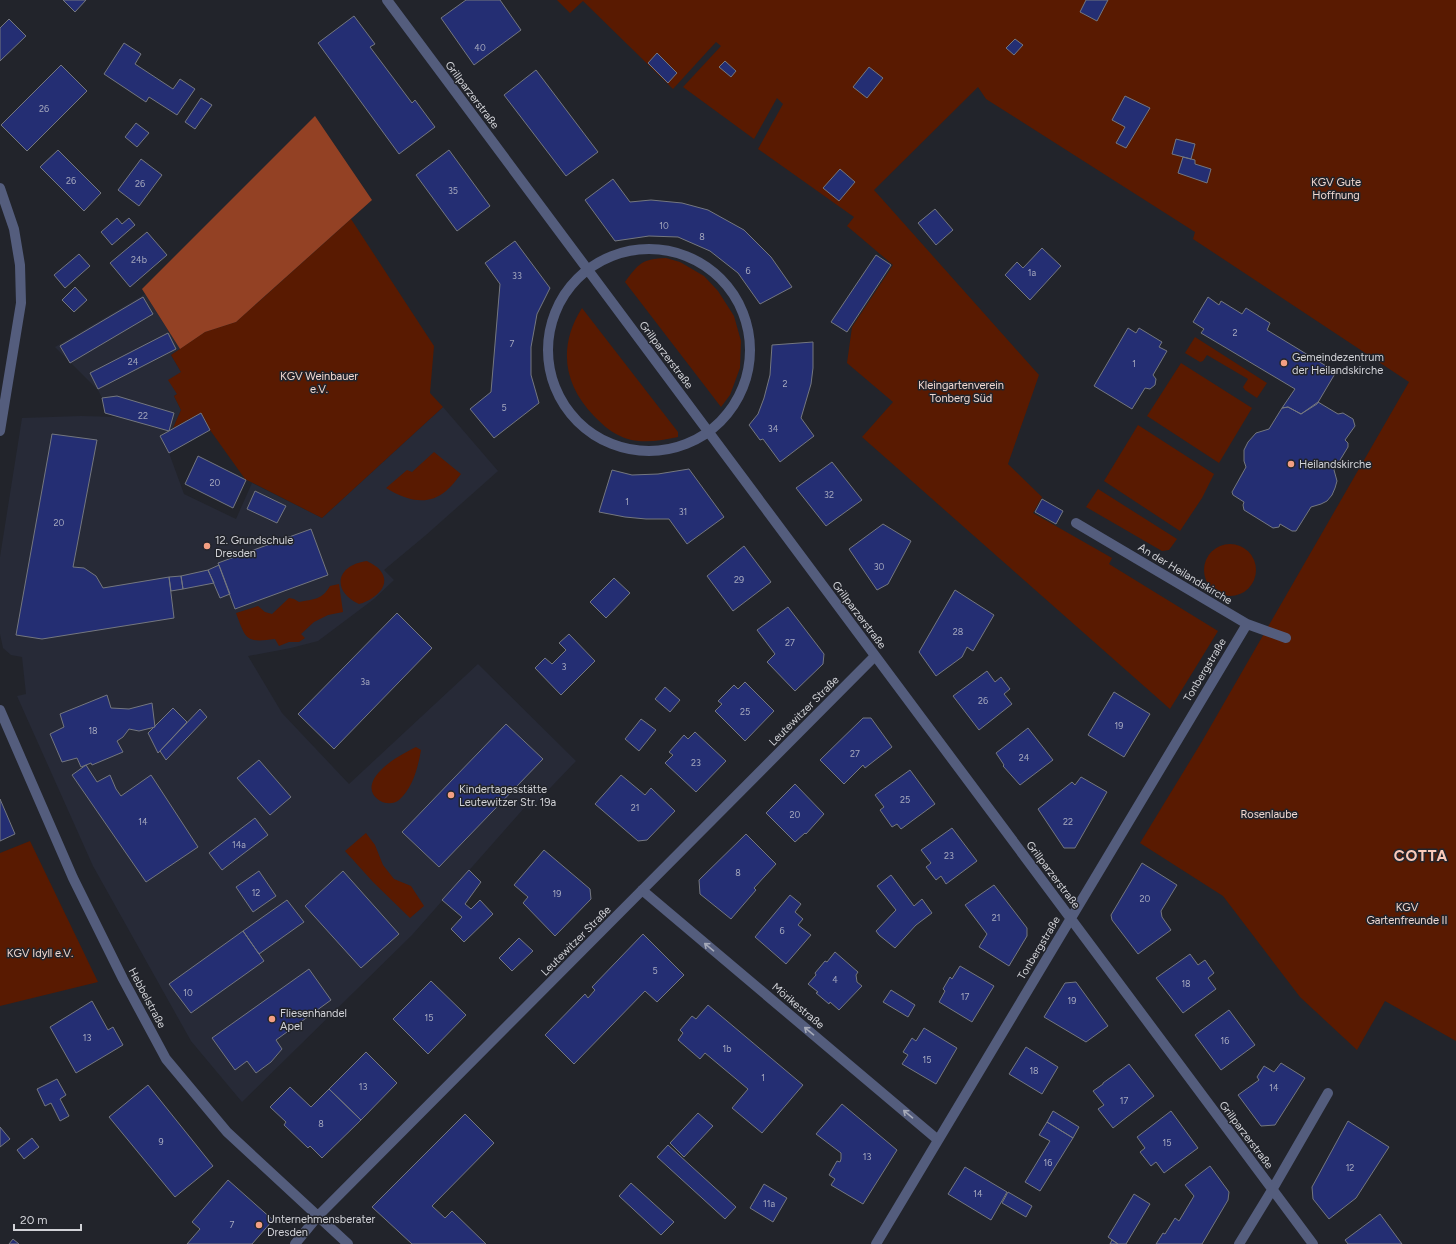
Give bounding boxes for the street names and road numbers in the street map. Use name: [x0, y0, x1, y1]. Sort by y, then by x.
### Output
street label: Grillparzerstraße: [442, 59, 502, 131]
street label: Grillparzerstraße: [636, 319, 696, 391]
street label: An der Heilandskirche: [1136, 541, 1234, 607]
street label: Grillparzerstraße: [829, 579, 889, 651]
street label: Tonbergstraße: [1181, 636, 1229, 704]
street label: Leutewitzer Straße: [766, 673, 842, 749]
street label: Grillparzerstraße: [1023, 839, 1083, 911]
street label: Leutewitzer Straße: [538, 903, 614, 979]
street label: Tonbergstraße: [1015, 914, 1063, 982]
street label: Hebbelstraße: [126, 966, 168, 1030]
street label: Mörikestraße: [769, 980, 827, 1032]
street label: Grillparzerstraße: [1216, 1099, 1276, 1171]

